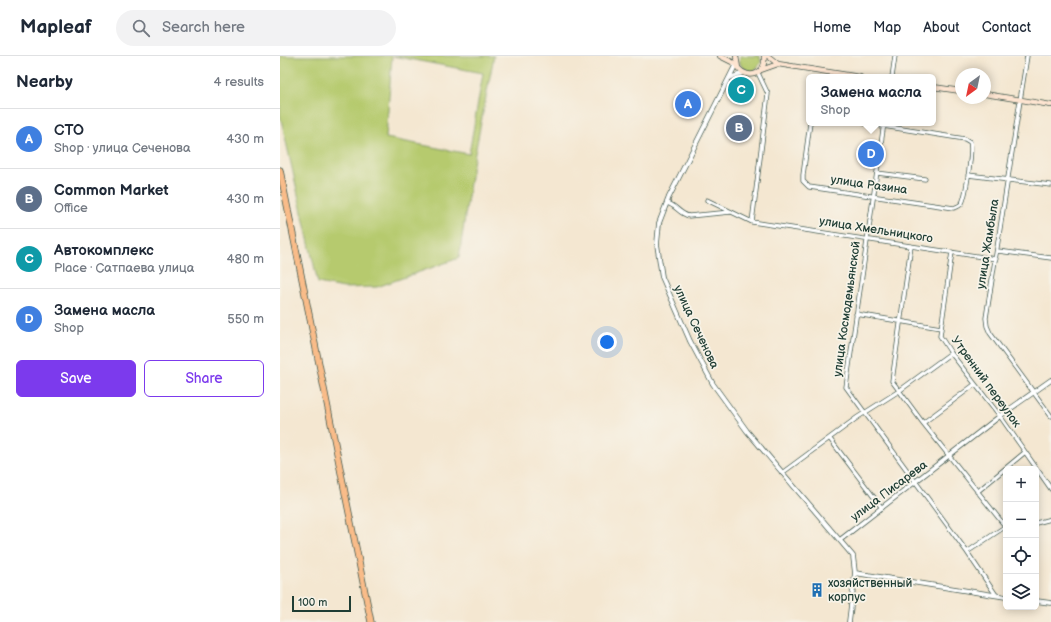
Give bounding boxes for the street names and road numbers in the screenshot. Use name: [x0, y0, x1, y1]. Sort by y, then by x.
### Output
street label: улица Разина: [830, 172, 908, 198]
street label: улица Жамбыла: [973, 198, 1003, 290]
street label: улица Хмельницкого: [818, 214, 934, 246]
street label: улица Космодемьянской: [830, 240, 864, 378]
street label: улица Сеченова: [670, 283, 722, 371]
street label: Утренний переулок: [948, 333, 1025, 431]
street label: улица Писарева: [848, 457, 930, 525]

